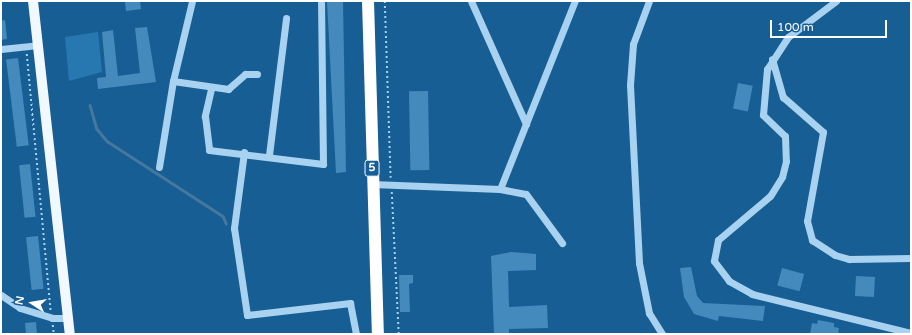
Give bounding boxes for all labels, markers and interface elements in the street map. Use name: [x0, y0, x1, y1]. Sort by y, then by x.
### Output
scale bar: [772, 12, 889, 38]
text: 100 m: [777, 20, 814, 34]
road number: 5: [364, 159, 380, 177]
north arrow: [12, 283, 52, 323]
text: N: [12, 295, 27, 306]

